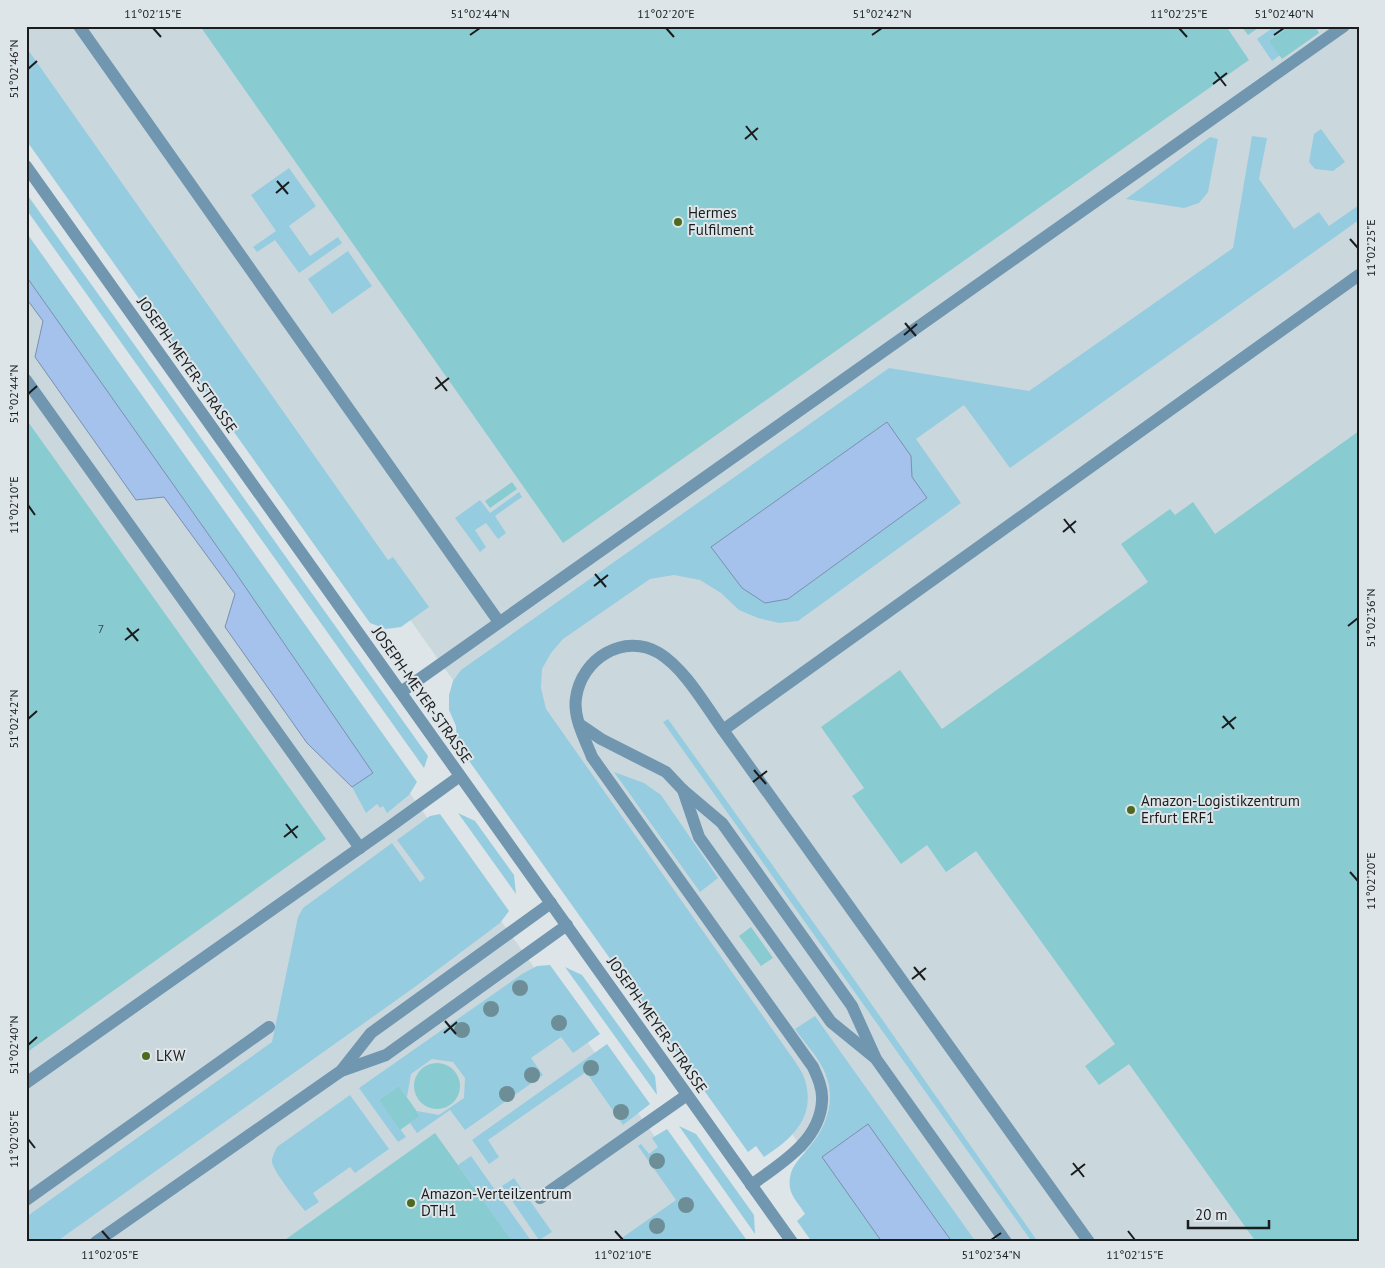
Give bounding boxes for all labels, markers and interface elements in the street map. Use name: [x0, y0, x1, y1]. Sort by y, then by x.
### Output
text: 11°02'15"E: [124, 6, 182, 21]
text: 51°02'44"N: [450, 6, 510, 21]
text: 11°02'20"E: [637, 6, 695, 21]
text: 51°02'42"N: [852, 6, 912, 21]
text: 11°02'25"E: [1150, 6, 1208, 21]
text: 51°02'40"N: [1254, 6, 1314, 21]
text: 51°02'46"N: [6, 39, 21, 99]
place label: Hermes Fulfilment: [688, 203, 754, 239]
marker: Hermes Fulfilment: [672, 216, 684, 228]
text: 11°02'25"E: [1363, 219, 1378, 277]
street label: JOSEPH-MEYER-STRASSE: [133, 292, 242, 437]
text: 51°02'44"N: [6, 364, 21, 424]
text: 11°02'10"E: [6, 476, 21, 534]
text: 51°02'36"N: [1363, 588, 1378, 648]
house number: 7: [98, 621, 104, 636]
street label: JOSEPH-MEYER-STRASSE: [368, 622, 477, 767]
text: 51°02'42"N: [6, 689, 21, 749]
place label: Amazon-Logistikzentrum Erfurt ERF1: [1141, 791, 1300, 827]
marker: Amazon-Logistikzentrum Erfurt ERF1: [1125, 804, 1137, 816]
text: 11°02'20"E: [1363, 852, 1378, 910]
street label: JOSEPH-MEYER-STRASSE: [603, 952, 712, 1097]
text: 51°02'40"N: [6, 1015, 21, 1075]
place label: LKW: [156, 1046, 186, 1065]
marker: LKW: [140, 1050, 152, 1062]
text: 11°02'05"E: [6, 1110, 21, 1168]
place label: Amazon-Verteilzentrum DTH1: [421, 1184, 572, 1220]
marker: Amazon-Verteilzentrum DTH1: [405, 1197, 417, 1209]
scale bar: [1188, 1198, 1269, 1230]
text: 20 m: [1195, 1205, 1228, 1224]
text: 11°02'05"E: [81, 1247, 139, 1262]
text: 11°02'10"E: [594, 1247, 652, 1262]
text: 51°02'34"N: [961, 1247, 1021, 1262]
text: 11°02'15"E: [1106, 1247, 1164, 1262]

